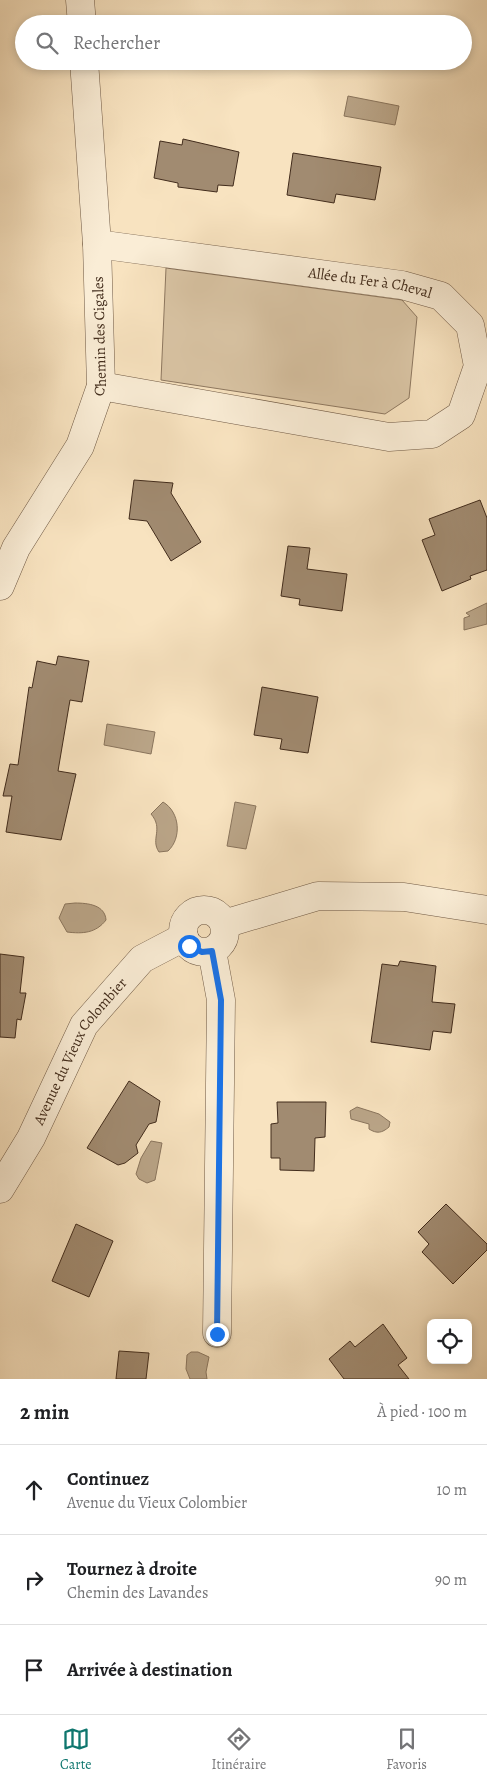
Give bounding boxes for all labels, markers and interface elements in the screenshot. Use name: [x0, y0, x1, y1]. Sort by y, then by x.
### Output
search box: [15, 15, 472, 70]
icon: search: [33, 29, 61, 57]
text: Rechercher: [73, 30, 160, 56]
street label: Allée du Fer à Cheval: [306, 262, 435, 303]
street label: Chemin des Cigales: [88, 276, 111, 399]
route start: [178, 935, 201, 958]
street label: Avenue du Vieux Colombier: [28, 973, 131, 1129]
map controls: [427, 1319, 472, 1364]
button: locate: [427, 1319, 472, 1364]
route end: [206, 1323, 229, 1346]
text: 2 min: [20, 1398, 69, 1426]
text: À pied · 100 m: [377, 1401, 467, 1423]
text: Continuez: [67, 1466, 149, 1492]
icon: ahead: [20, 1476, 48, 1504]
text: 10 m: [437, 1479, 467, 1501]
text: Avenue du Vieux Colombier: [67, 1492, 247, 1514]
text: Tournez à droite: [67, 1556, 197, 1582]
icon: right: [20, 1566, 48, 1594]
text: 90 m: [435, 1569, 467, 1591]
text: Chemin des Lavandes: [67, 1582, 208, 1604]
icon: arrive: [20, 1656, 48, 1684]
text: Arrivée à destination: [67, 1657, 232, 1683]
tab: Carte: [60, 1725, 92, 1774]
tab: Itinéraire: [212, 1725, 266, 1774]
tab: Favoris: [386, 1725, 427, 1774]

